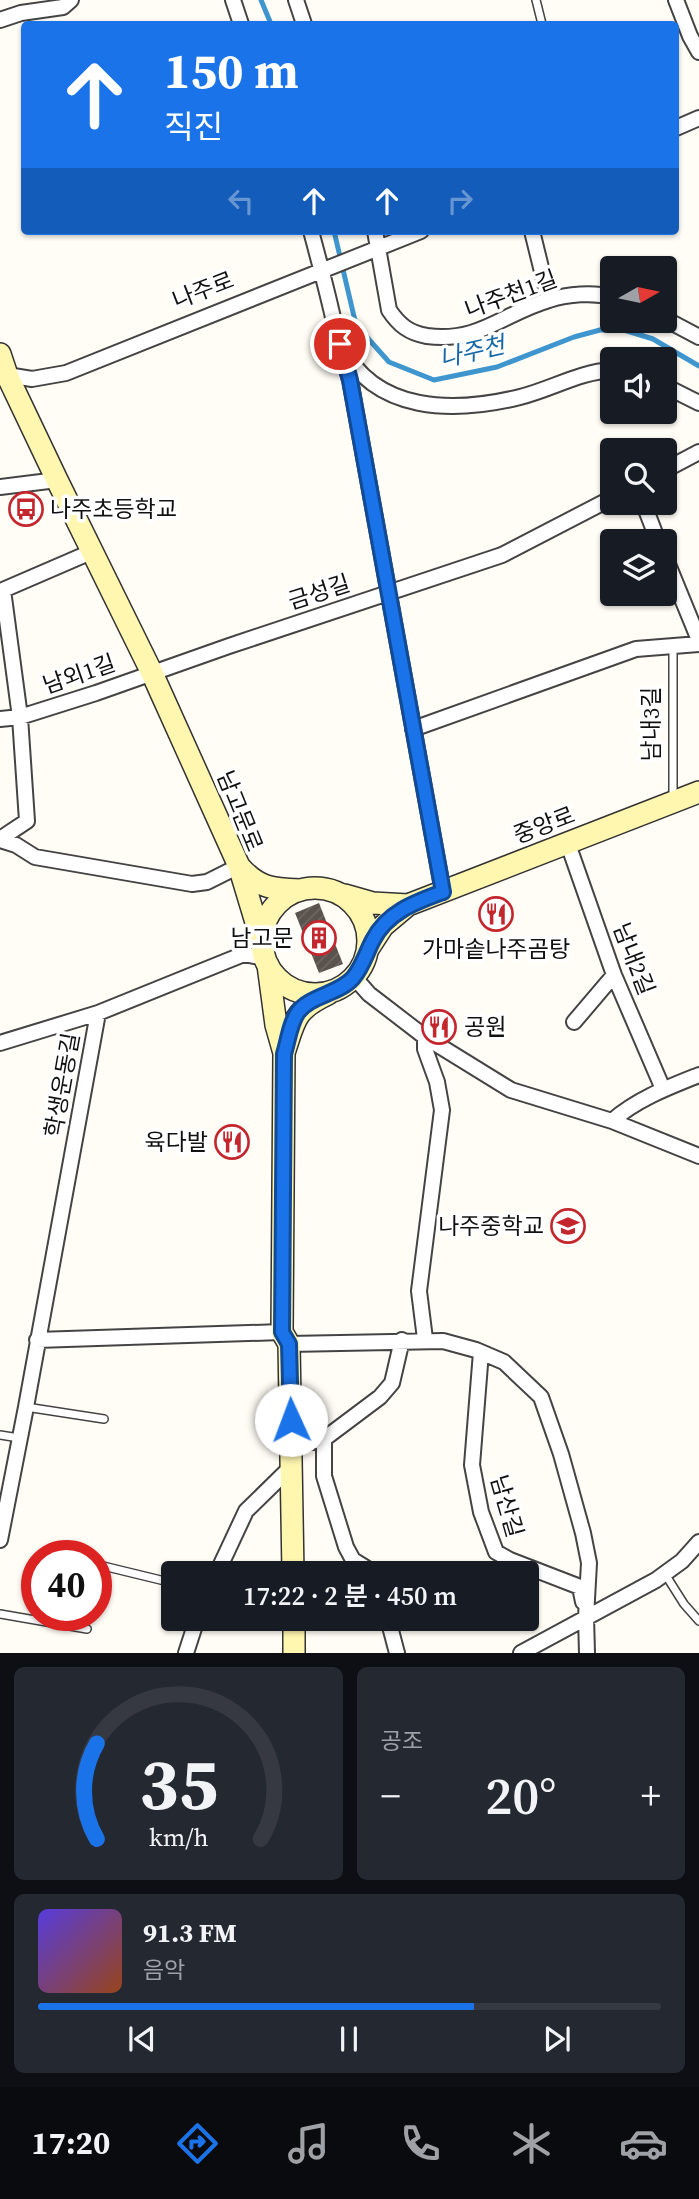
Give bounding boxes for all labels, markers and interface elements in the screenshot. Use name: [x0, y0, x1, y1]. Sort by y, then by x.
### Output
text: 150 m: [164, 37, 299, 104]
icon: ahead: [49, 49, 140, 140]
text: 직진: [164, 105, 223, 149]
icon: left: [222, 182, 260, 220]
icon: ahead: [295, 182, 333, 220]
icon: ahead: [368, 182, 406, 220]
icon: right: [441, 182, 479, 220]
north arrow: [600, 256, 677, 332]
map controls: [600, 256, 677, 606]
street label: 나주천1길: [460, 263, 562, 325]
street label: 나주로: [168, 264, 238, 316]
pin: [310, 314, 370, 374]
icon: arrive: [321, 325, 359, 363]
water label: 나주천: [436, 327, 511, 375]
button: sound: [600, 347, 677, 424]
button: search: [600, 438, 677, 515]
bus stop icon: 나주초등학교: [7, 490, 45, 528]
place label: 나주초등학교: [50, 493, 177, 525]
button: layers: [600, 529, 677, 606]
street label: 금성길: [284, 567, 354, 617]
street label: 남외1길: [38, 647, 120, 701]
street label: 남내3길: [635, 687, 667, 761]
street label: 남고문로: [209, 766, 271, 856]
street label: 중앙로: [509, 799, 579, 851]
restaurant icon: 가마솥나주곰탕: [477, 895, 515, 933]
street label: 남내2길: [606, 918, 662, 1000]
building icon: 남고문: [300, 919, 338, 957]
place label: 남고문: [231, 922, 294, 954]
place label: 가마솥나주곰탕: [422, 933, 570, 965]
restaurant icon: 공원: [420, 1008, 458, 1046]
place label: 공원: [464, 1011, 506, 1043]
street label: 학생운동길: [37, 1030, 87, 1140]
restaurant icon: 육다발: [213, 1123, 251, 1161]
place label: 육다발: [145, 1126, 208, 1158]
school or university icon: 나주중학교: [549, 1207, 587, 1245]
place label: 나주중학교: [438, 1210, 544, 1242]
position arrow: [254, 1383, 328, 1457]
street label: 남산길: [483, 1471, 531, 1541]
speed limit sign: 40: [21, 1540, 112, 1631]
text: 17:22 · 2 분 · 450 m: [243, 1578, 457, 1614]
text: 공조: [381, 1725, 423, 1757]
text: 35: [139, 1735, 218, 1834]
text: 20°: [485, 1760, 556, 1831]
text: −: [381, 1770, 401, 1822]
text: +: [641, 1770, 661, 1822]
text: km/h: [148, 1820, 208, 1854]
text: 91.3 FM: [143, 1915, 237, 1951]
text: 음악: [143, 1954, 185, 1986]
icon: previous: [123, 2020, 161, 2058]
icon: pause: [330, 2020, 368, 2058]
icon: next: [538, 2020, 576, 2058]
icon: directions: [173, 2119, 222, 2168]
icon: music: [284, 2119, 333, 2168]
icon: phone: [396, 2119, 445, 2168]
icon: climate: [507, 2119, 556, 2168]
icon: car: [619, 2119, 668, 2168]
text: 17:20: [31, 2121, 110, 2165]

